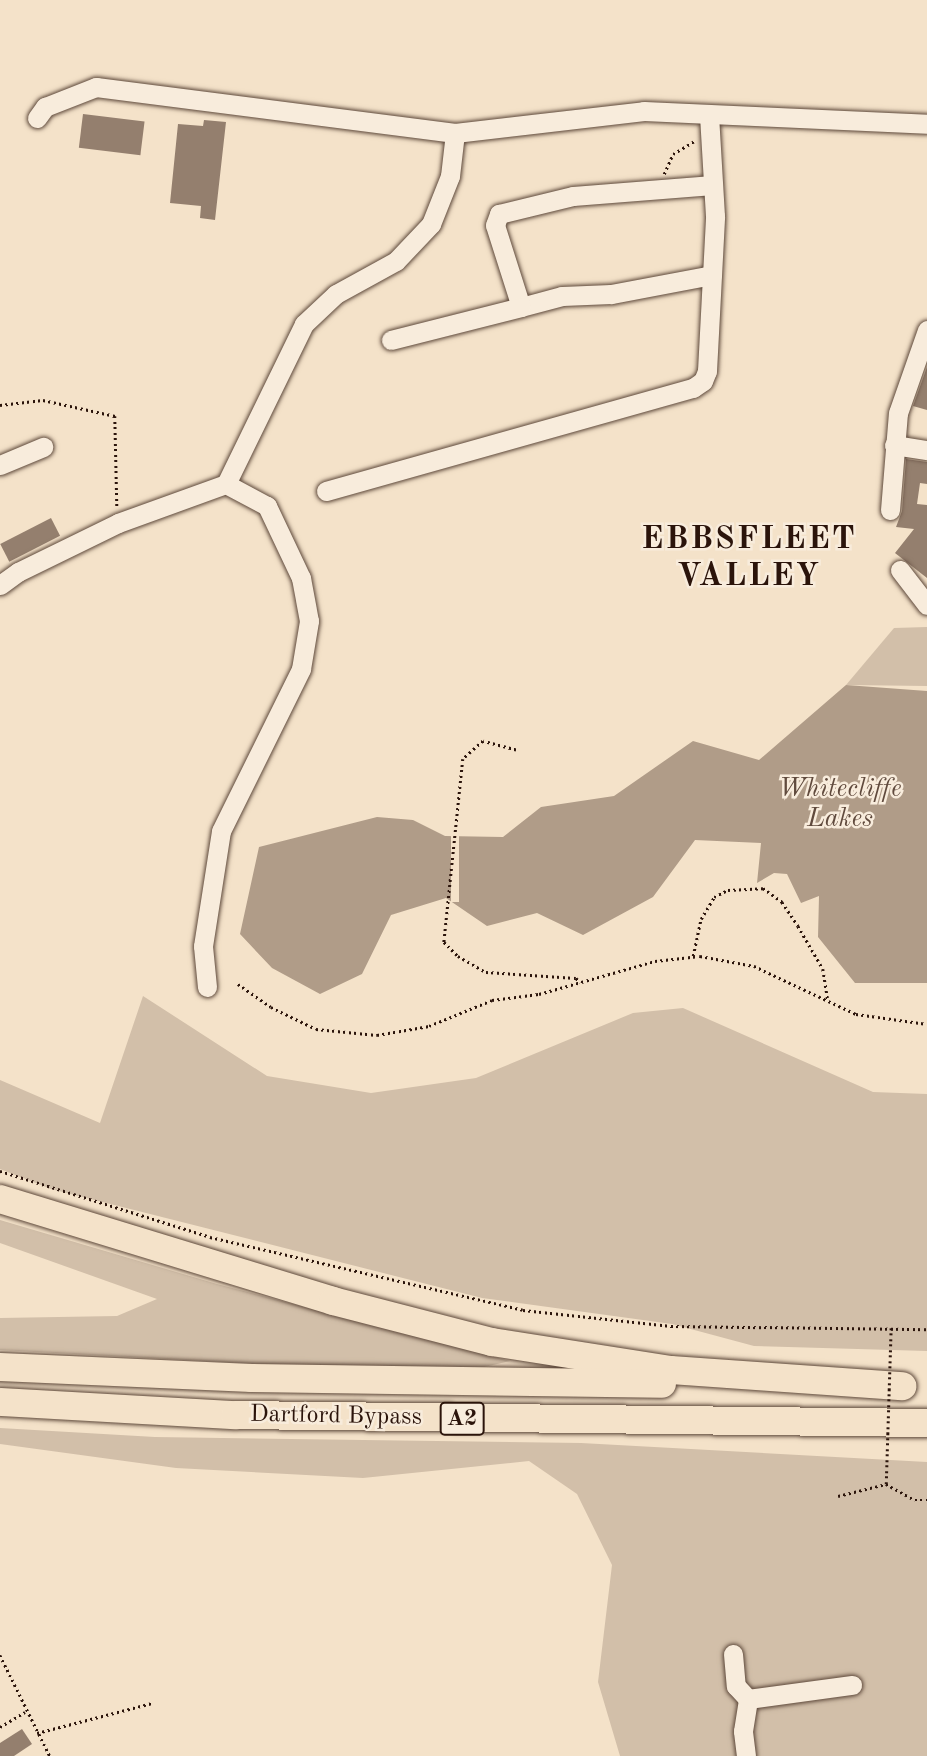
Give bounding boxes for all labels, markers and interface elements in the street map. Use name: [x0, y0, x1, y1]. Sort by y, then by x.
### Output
district label: EBBSFLEET VALLEY: [642, 522, 856, 597]
water label: Whitecliffe Lakes: [778, 774, 902, 836]
road number: A2: [439, 1400, 485, 1438]
street label: Dartford Bypass: [250, 1401, 422, 1433]

